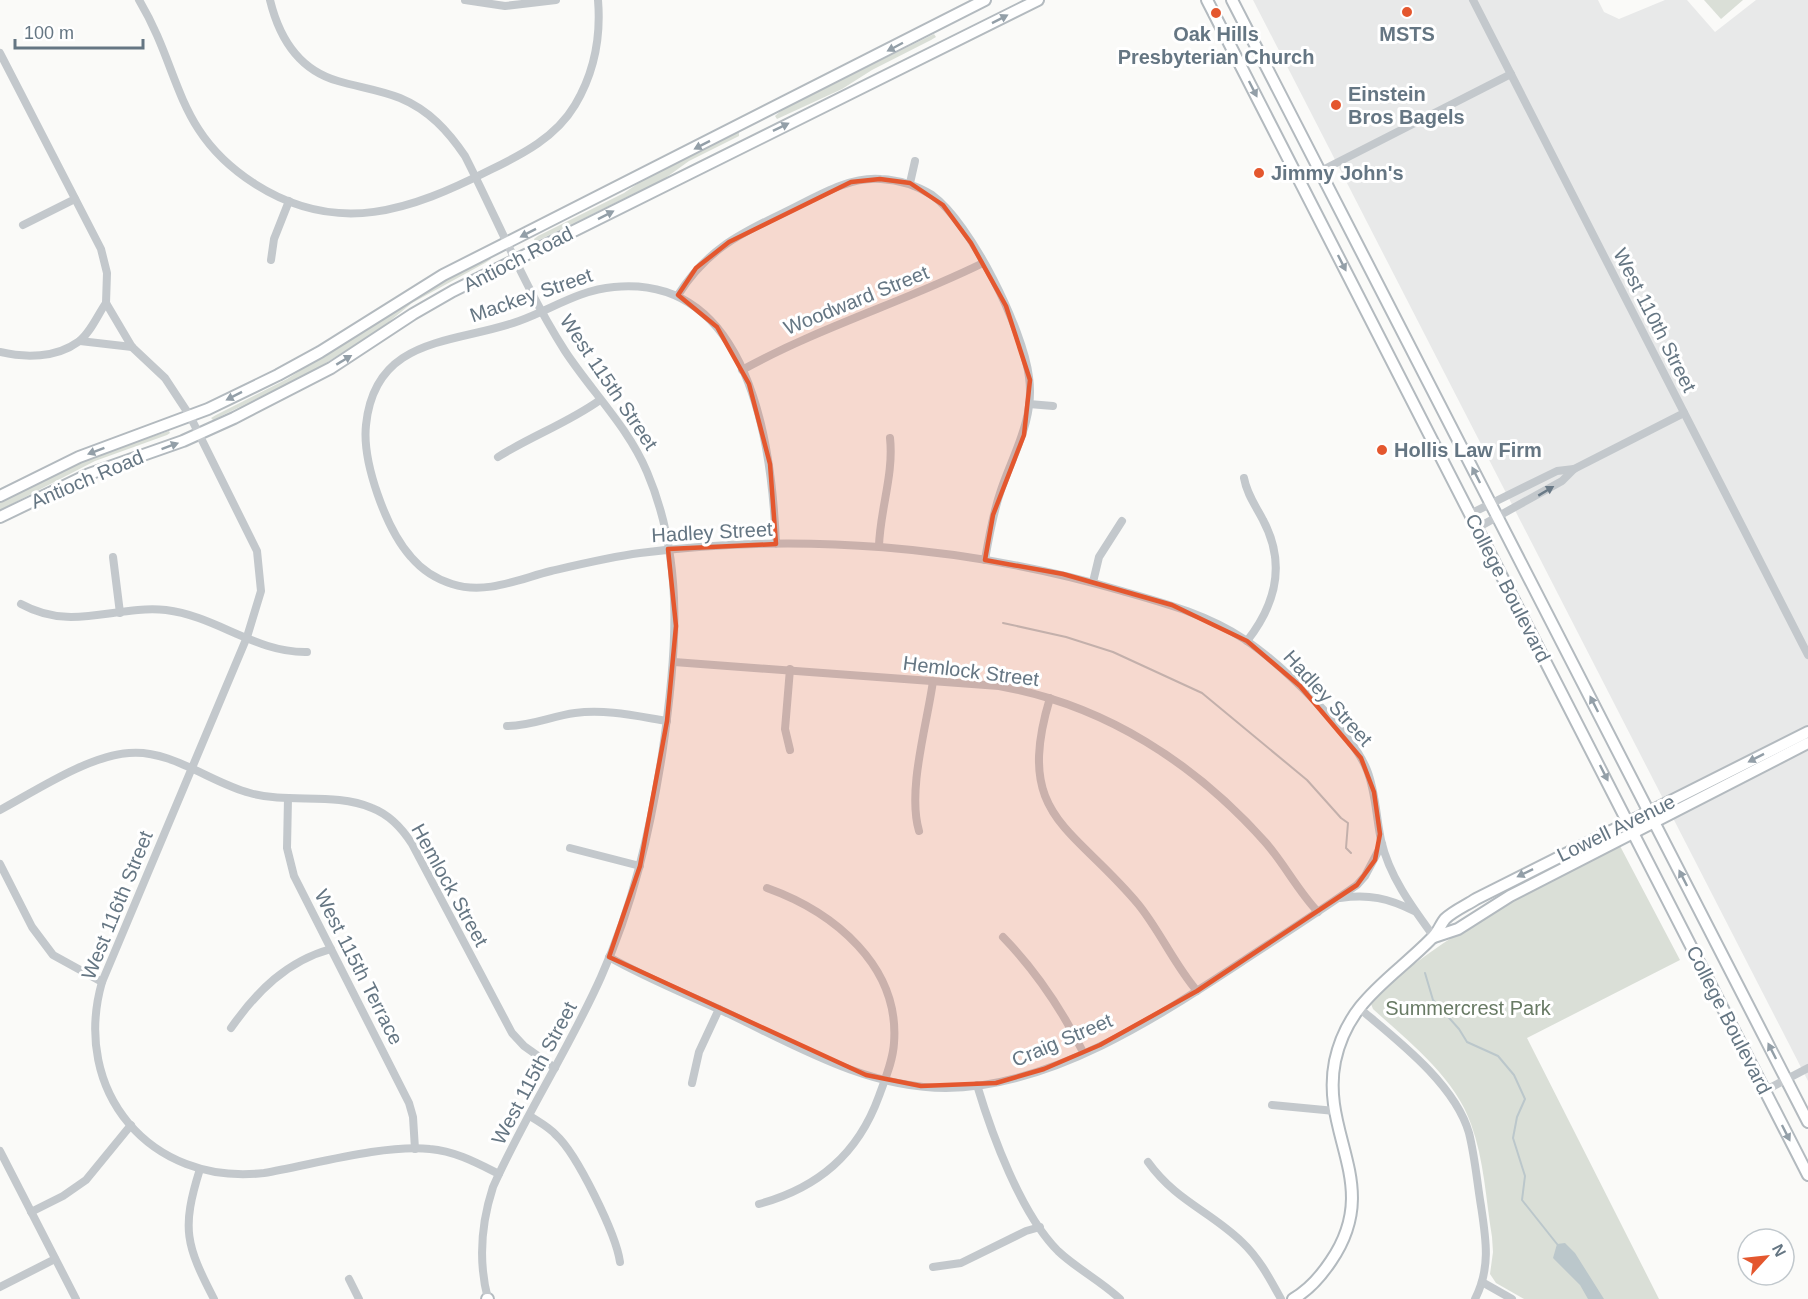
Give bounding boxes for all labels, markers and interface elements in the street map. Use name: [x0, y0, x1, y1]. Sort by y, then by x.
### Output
marker: MSTS: [1400, 5, 1414, 19]
marker: Oak Hills Presbyterian Church: [1209, 6, 1223, 20]
scale bar: [15, 12, 142, 50]
one-way arrow: [991, 14, 1008, 24]
text: 100 m: [24, 23, 74, 43]
place label: Oak Hills Presbyterian Church: [1118, 23, 1314, 68]
place label: MSTS: [1379, 23, 1435, 45]
one-way arrow: [886, 43, 903, 52]
one-way arrow: [1249, 81, 1258, 98]
place label: Einstein Bros Bagels: [1348, 83, 1465, 128]
marker: Einstein Bros Bagels: [1329, 98, 1343, 112]
one-way arrow: [772, 123, 789, 132]
one-way arrow: [693, 140, 710, 150]
place label: Jimmy John's: [1271, 162, 1404, 184]
marker: Jimmy John's: [1252, 166, 1266, 180]
one-way arrow: [598, 210, 615, 219]
street label: Antioch Road: [460, 222, 576, 296]
one-way arrow: [519, 228, 536, 237]
street label: West 110th Street: [1609, 245, 1701, 396]
one-way arrow: [1337, 254, 1347, 272]
street label: Woodward Street: [780, 261, 932, 339]
street label: Mackey Street: [467, 264, 595, 326]
street label: West 115th Street: [556, 310, 663, 454]
one-way arrow: [336, 354, 353, 365]
one-way arrow: [226, 392, 243, 401]
place label: Hollis Law Firm: [1394, 439, 1542, 461]
one-way arrow: [161, 440, 179, 450]
marker: Hollis Law Firm: [1375, 443, 1389, 457]
street label: Antioch Road: [27, 445, 147, 513]
one-way arrow: [87, 447, 105, 456]
one-way arrow: [1471, 466, 1481, 484]
one-way arrow: [1538, 486, 1555, 496]
street label: College Boulevard: [1461, 510, 1555, 666]
street label: Hadley Street: [651, 518, 774, 546]
street label: Hadley Street: [1279, 646, 1377, 751]
street label: Hemlock Street: [902, 652, 1041, 690]
one-way arrow: [1589, 696, 1598, 713]
one-way arrow: [1747, 754, 1764, 763]
one-way arrow: [1598, 764, 1608, 782]
street label: Lowell Avenue: [1553, 790, 1679, 866]
street label: Hemlock Street: [407, 820, 493, 951]
street label: West 116th Street: [77, 827, 157, 982]
one-way arrow: [1516, 868, 1533, 878]
one-way arrow: [1678, 869, 1688, 887]
street label: West 115th Terrace: [310, 886, 408, 1048]
street label: College Boulevard: [1682, 942, 1776, 1098]
park label: Summercrest Park: [1385, 997, 1552, 1019]
street label: West 115th Street: [487, 998, 581, 1148]
street label: Craig Street: [1009, 1009, 1116, 1071]
one-way arrow: [1767, 1043, 1776, 1060]
one-way arrow: [1781, 1125, 1791, 1142]
north arrow: [1736, 1227, 1796, 1287]
text: N: [1769, 1241, 1789, 1259]

